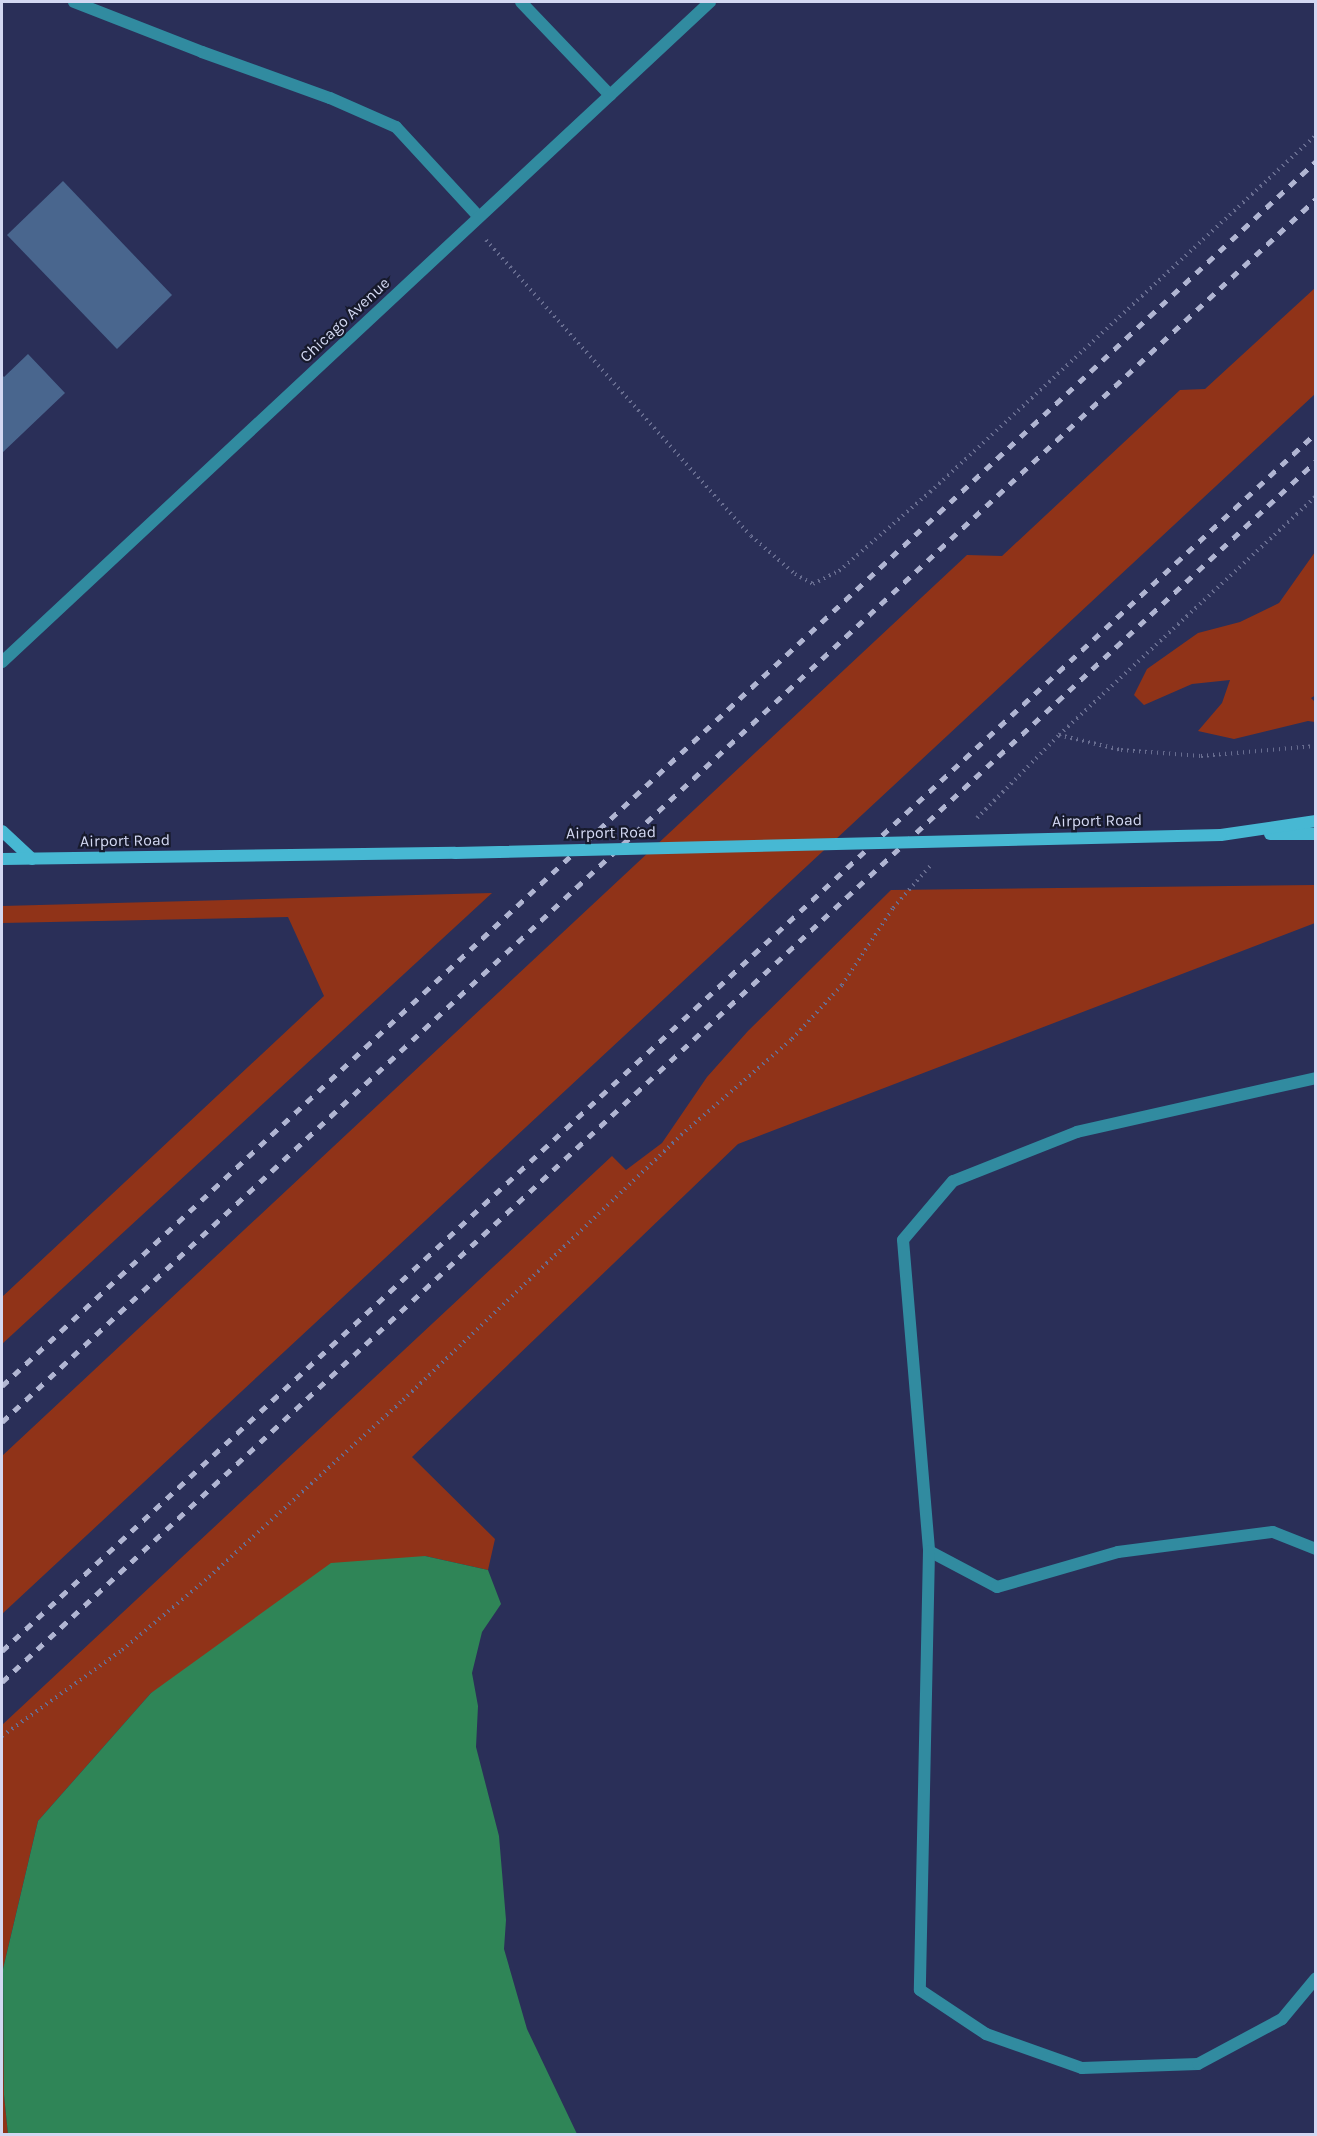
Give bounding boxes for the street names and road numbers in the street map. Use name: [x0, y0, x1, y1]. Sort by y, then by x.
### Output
street label: Chicago Avenue: [296, 274, 394, 366]
street label: Airport Road: [1052, 811, 1142, 831]
street label: Airport Road: [566, 823, 656, 843]
street label: Airport Road: [80, 831, 170, 851]

